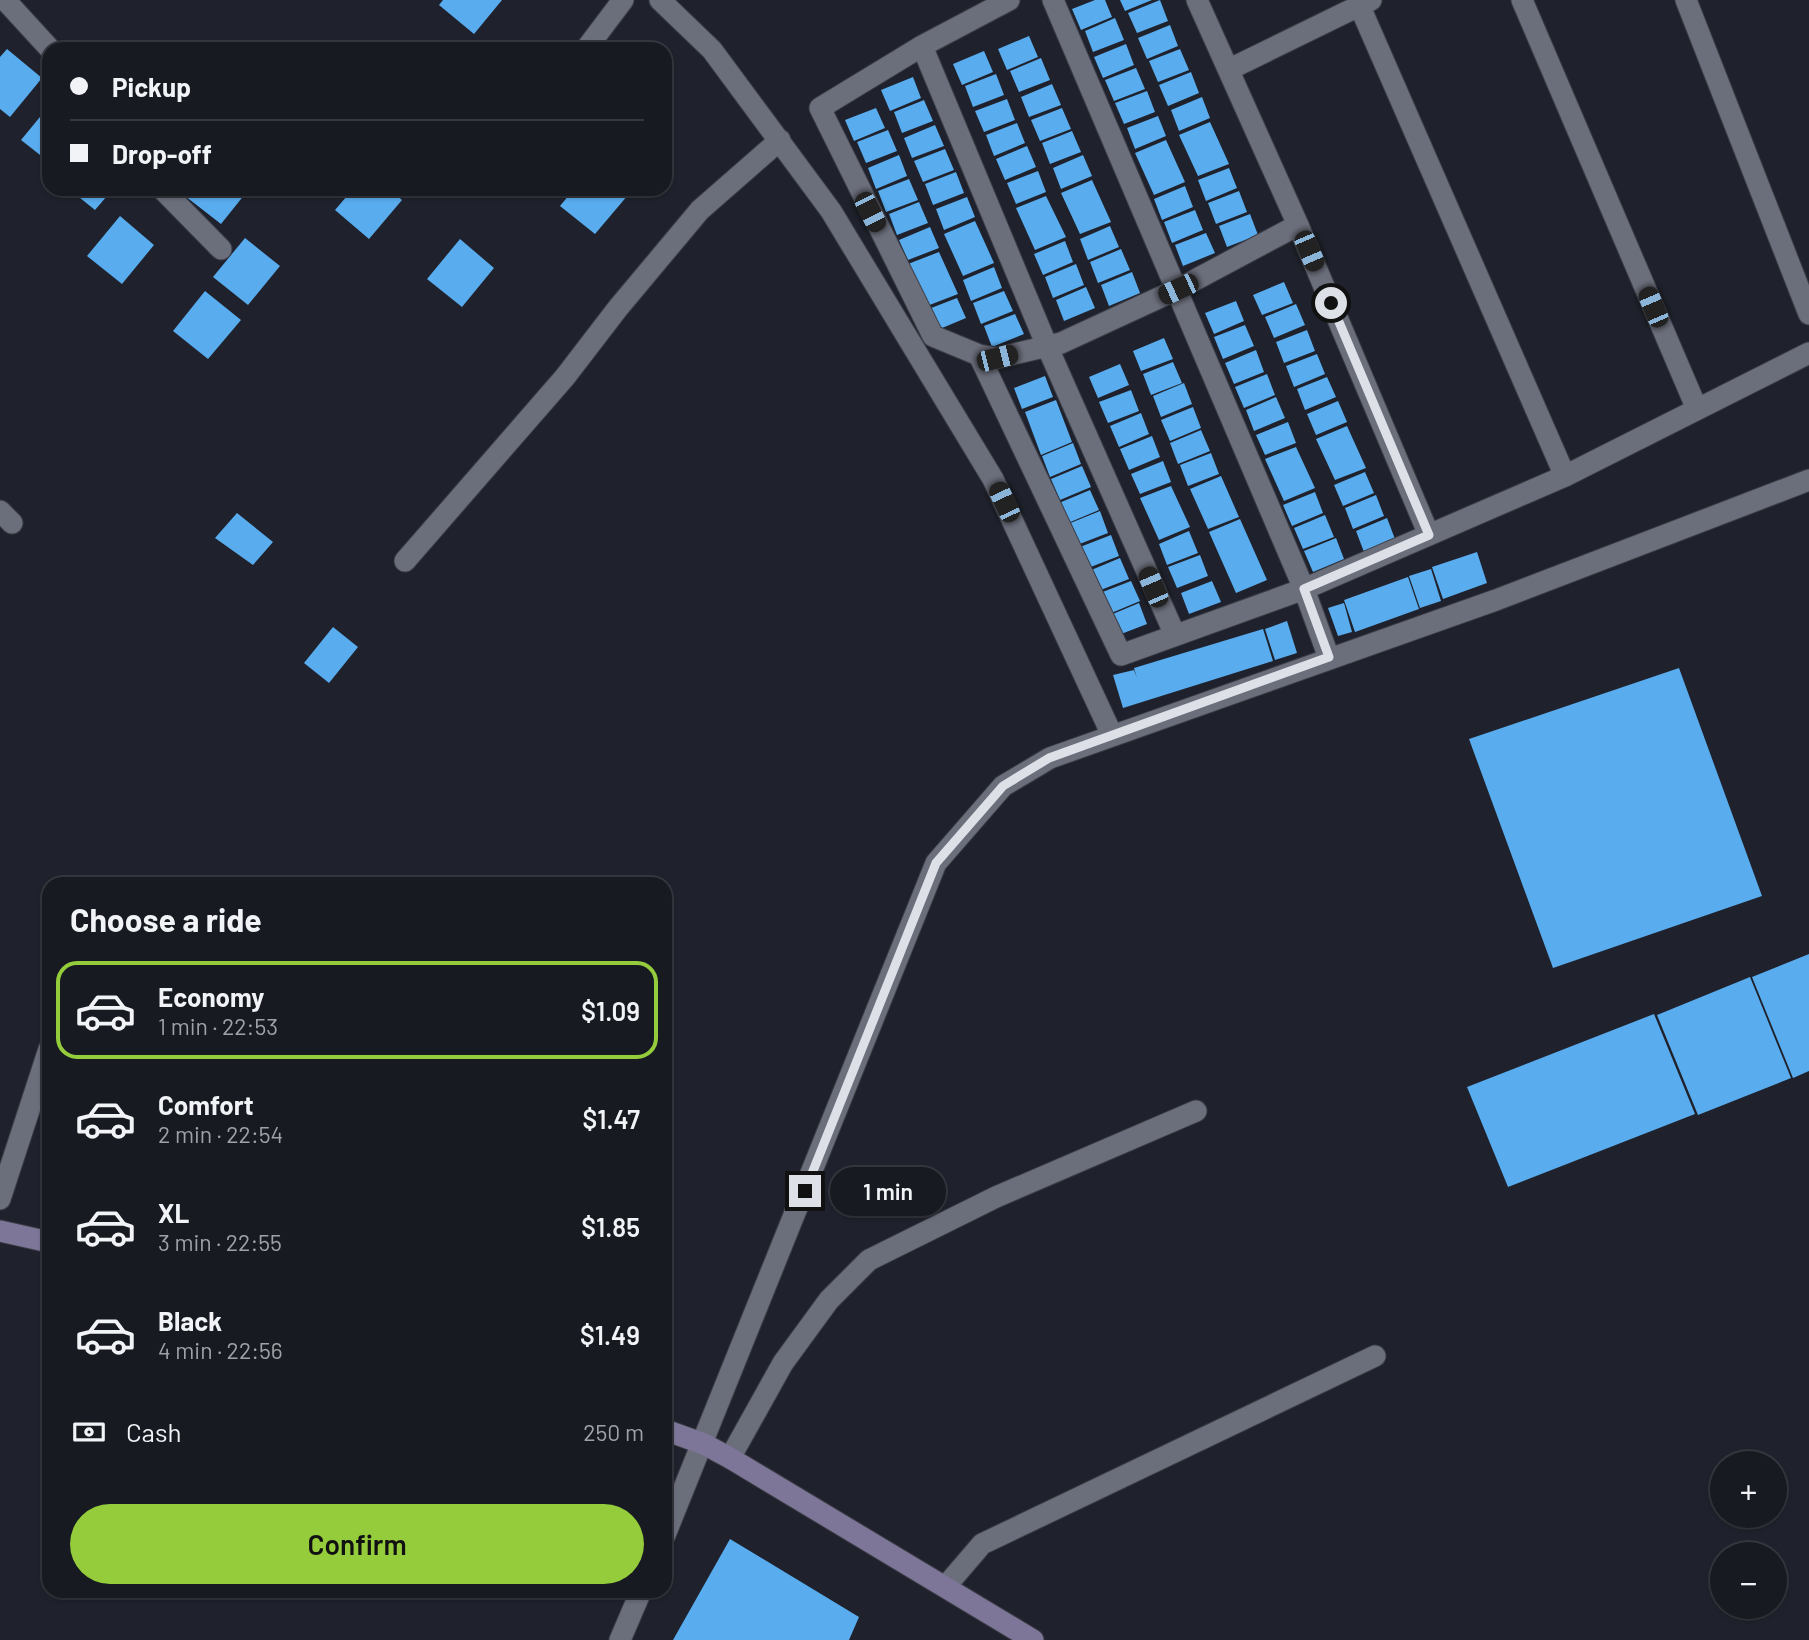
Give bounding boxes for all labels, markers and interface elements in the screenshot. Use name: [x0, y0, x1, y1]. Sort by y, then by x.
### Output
text: Pickup: [112, 71, 191, 102]
text: Drop-off: [112, 138, 212, 169]
car: [852, 189, 889, 235]
car: [1292, 228, 1327, 274]
car: [1155, 271, 1202, 307]
car: [1636, 284, 1671, 330]
route start: [1315, 287, 1347, 319]
car: [975, 343, 1020, 373]
car: [986, 479, 1023, 525]
car: [1136, 564, 1171, 610]
text: Choose a ride: [70, 900, 262, 938]
icon: car: [74, 979, 137, 1042]
text: Economy: [158, 981, 264, 1012]
text: $1.09: [581, 995, 640, 1026]
text: 1 min · 22:53: [158, 1012, 278, 1040]
icon: car: [74, 1087, 137, 1150]
text: Comfort: [158, 1089, 254, 1120]
text: $1.47: [583, 1103, 640, 1134]
text: 2 min · 22:54: [158, 1120, 283, 1148]
callout: 1 min: [830, 1166, 945, 1216]
route end: [789, 1175, 821, 1207]
text: 1 min: [863, 1177, 913, 1205]
icon: car: [74, 1195, 137, 1258]
text: XL: [158, 1197, 189, 1228]
text: $1.85: [581, 1211, 640, 1242]
text: 3 min · 22:55: [158, 1228, 282, 1256]
icon: car: [74, 1303, 137, 1366]
text: Black: [158, 1305, 222, 1336]
text: $1.49: [580, 1319, 640, 1350]
text: 4 min · 22:56: [158, 1336, 283, 1364]
icon: cash: [70, 1413, 108, 1451]
text: Cash: [126, 1416, 181, 1447]
text: 250 m: [583, 1418, 644, 1446]
map controls: [1710, 1451, 1787, 1619]
button: +: [1710, 1451, 1787, 1528]
button: Confirm: [70, 1504, 644, 1584]
button: −: [1710, 1542, 1787, 1619]

